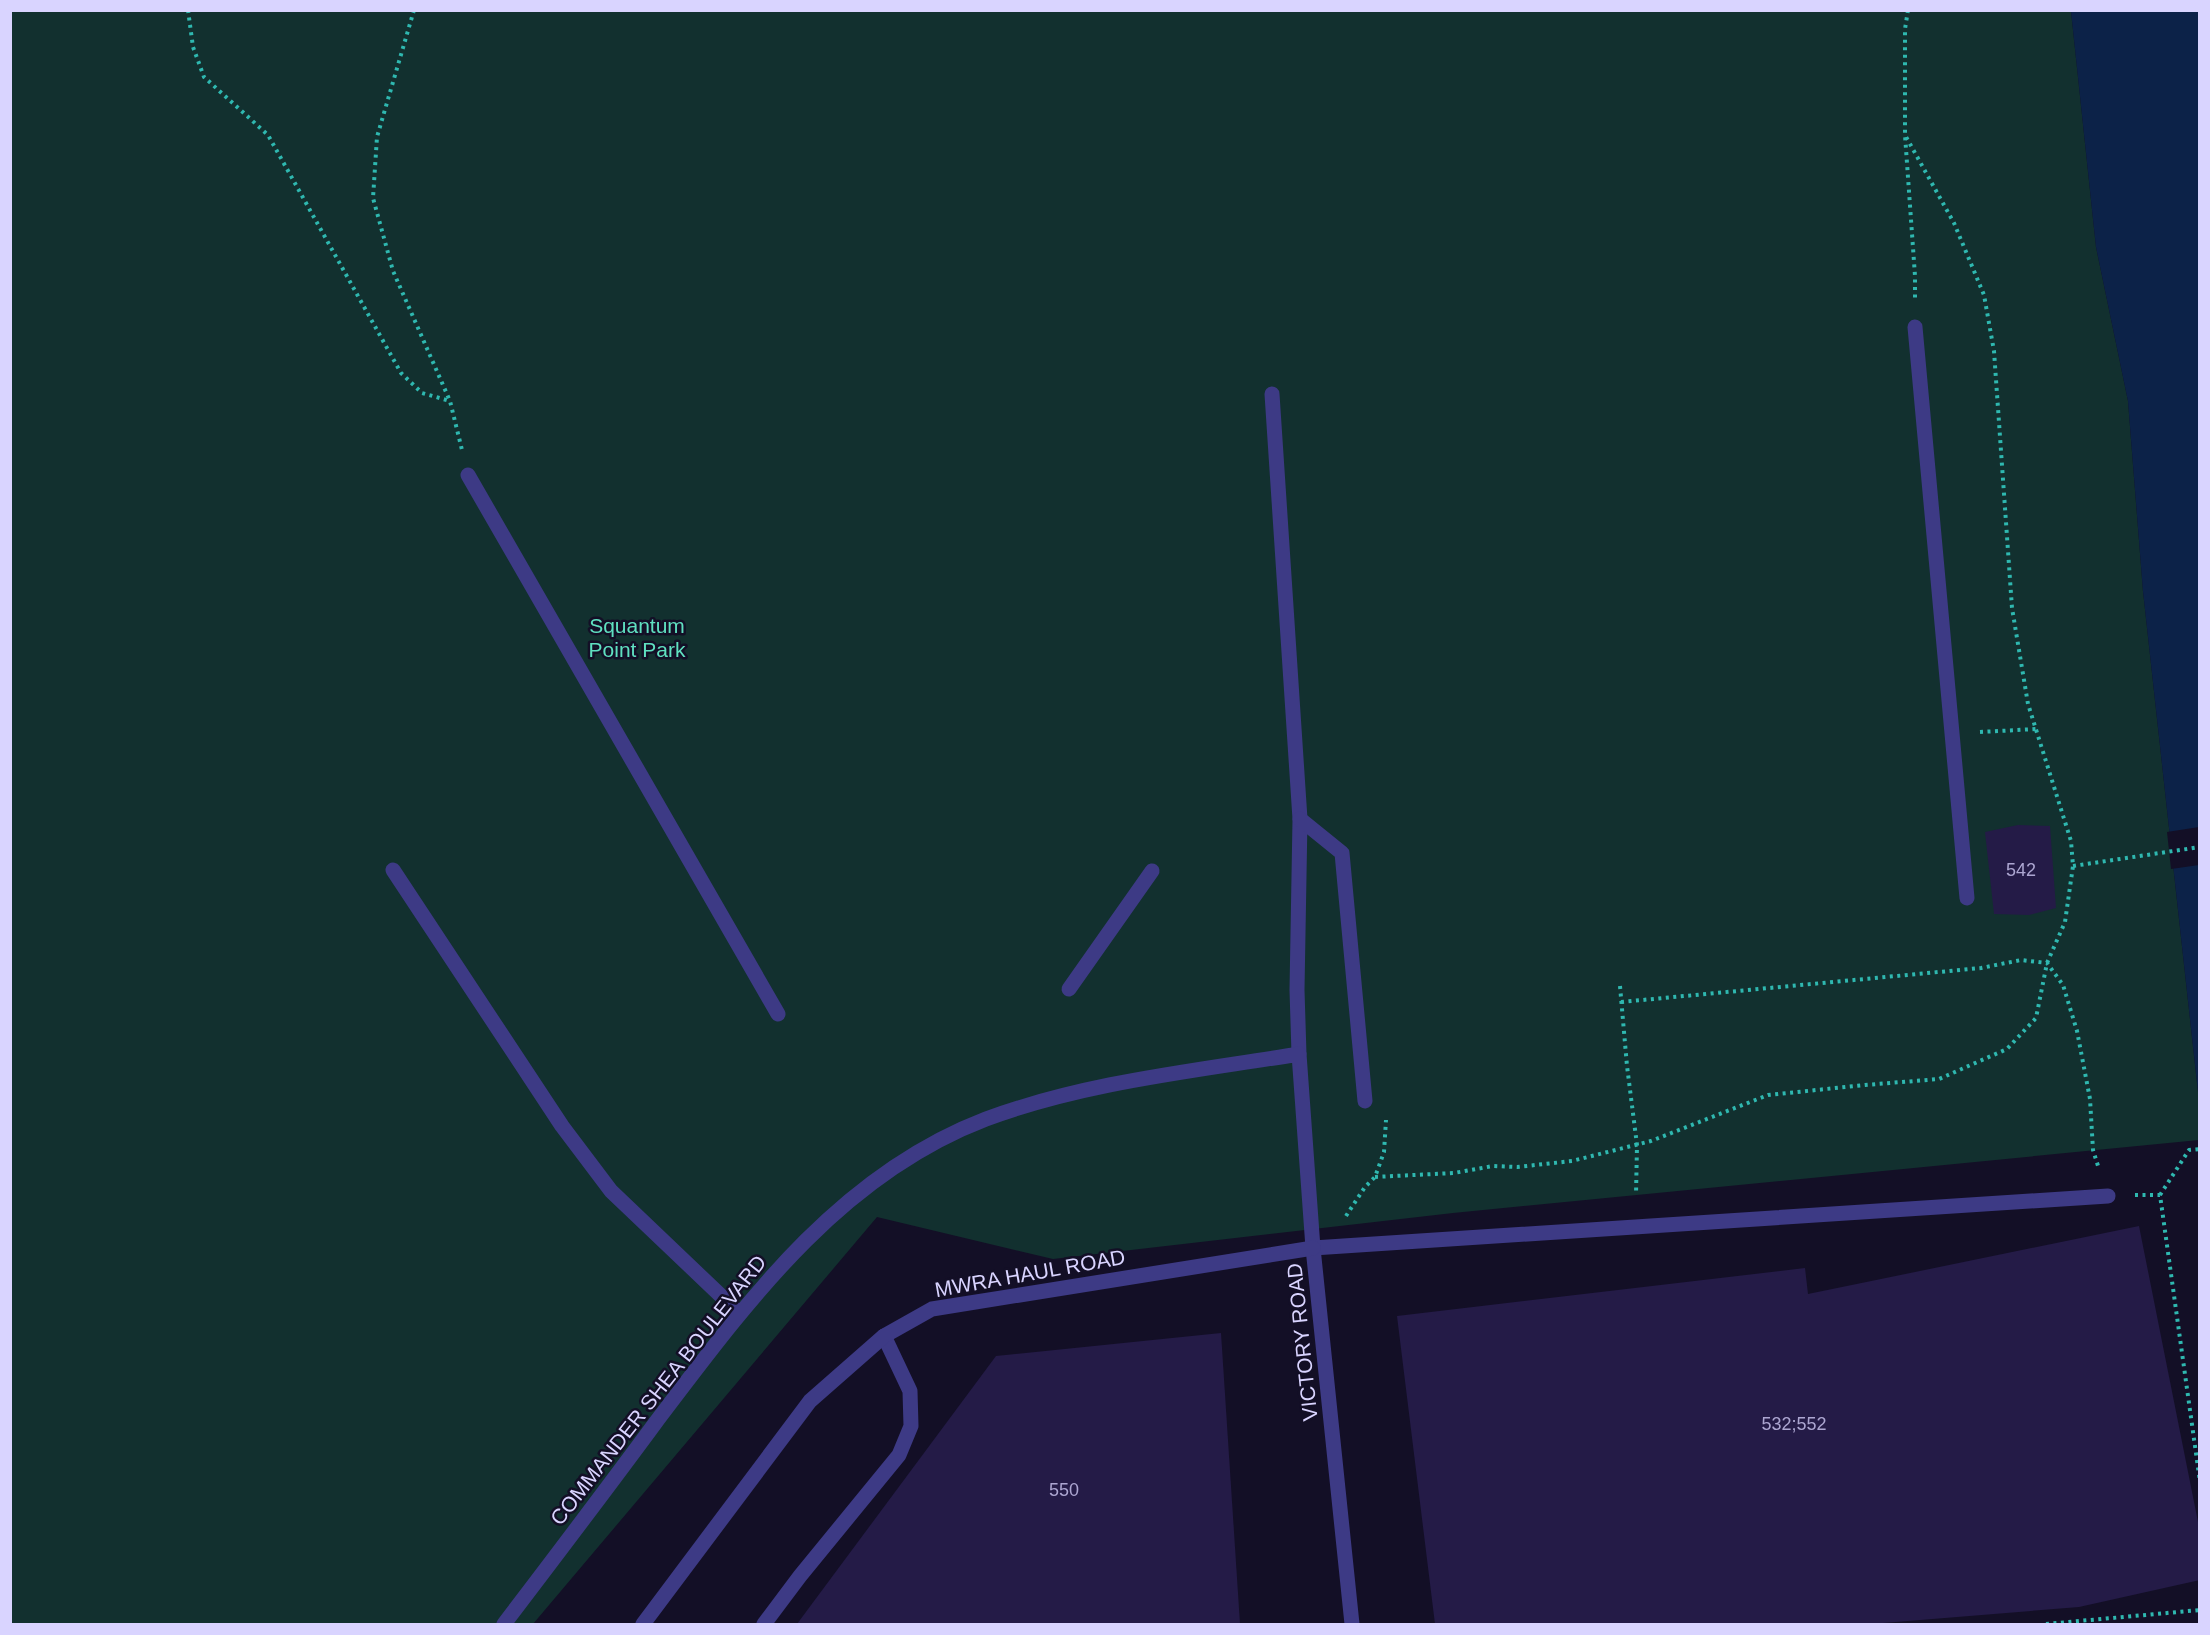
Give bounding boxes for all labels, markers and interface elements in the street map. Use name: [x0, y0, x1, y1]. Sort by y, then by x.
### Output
park label: Squantum Point Park: [589, 614, 686, 661]
house number: 542: [2006, 860, 2036, 880]
street label: MWRA HAUL ROAD: [933, 1245, 1127, 1301]
street label: COMMANDER SHEA BOULEVARD: [546, 1251, 770, 1529]
street label: VICTORY ROAD: [1282, 1262, 1322, 1422]
house number: 532;552: [1761, 1414, 1827, 1434]
house number: 550: [1049, 1480, 1079, 1500]

